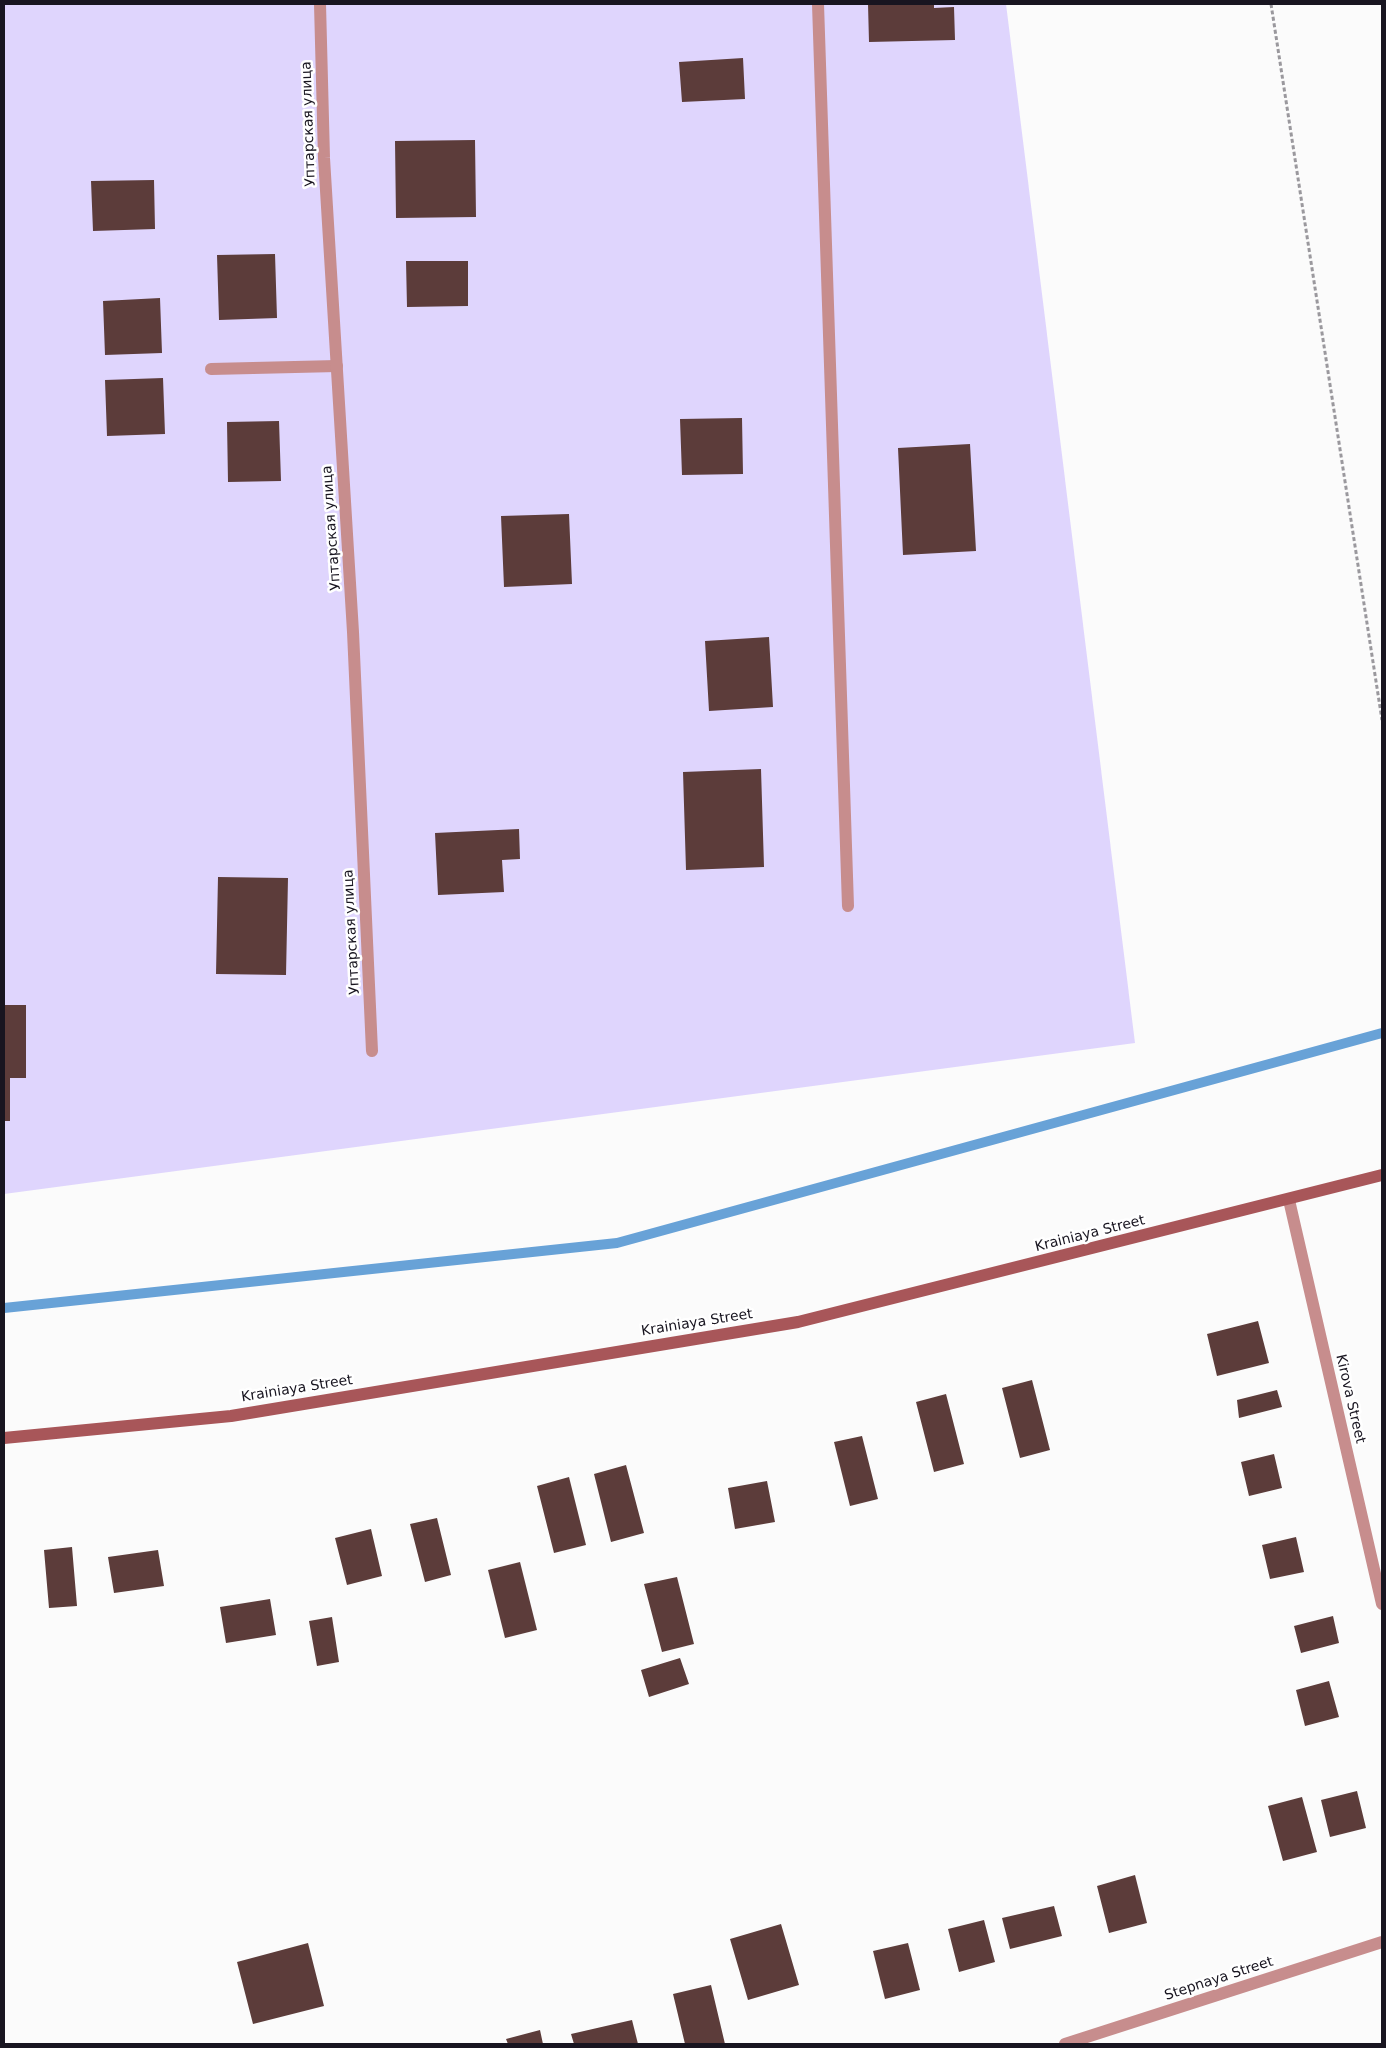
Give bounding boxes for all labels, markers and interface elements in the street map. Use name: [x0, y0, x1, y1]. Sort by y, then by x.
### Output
street label: Уптарская улица: [298, 61, 320, 187]
street label: Уптарская улица: [319, 465, 345, 591]
street label: Уптарская улица: [340, 869, 364, 995]
street label: Krainiaya Street: [1033, 1212, 1147, 1256]
street label: Krainiaya Street: [640, 1306, 754, 1340]
street label: Kirova Street: [1332, 1353, 1368, 1445]
street label: Krainiaya Street: [240, 1372, 354, 1406]
street label: Stepnaya Street: [1163, 1954, 1275, 2004]

